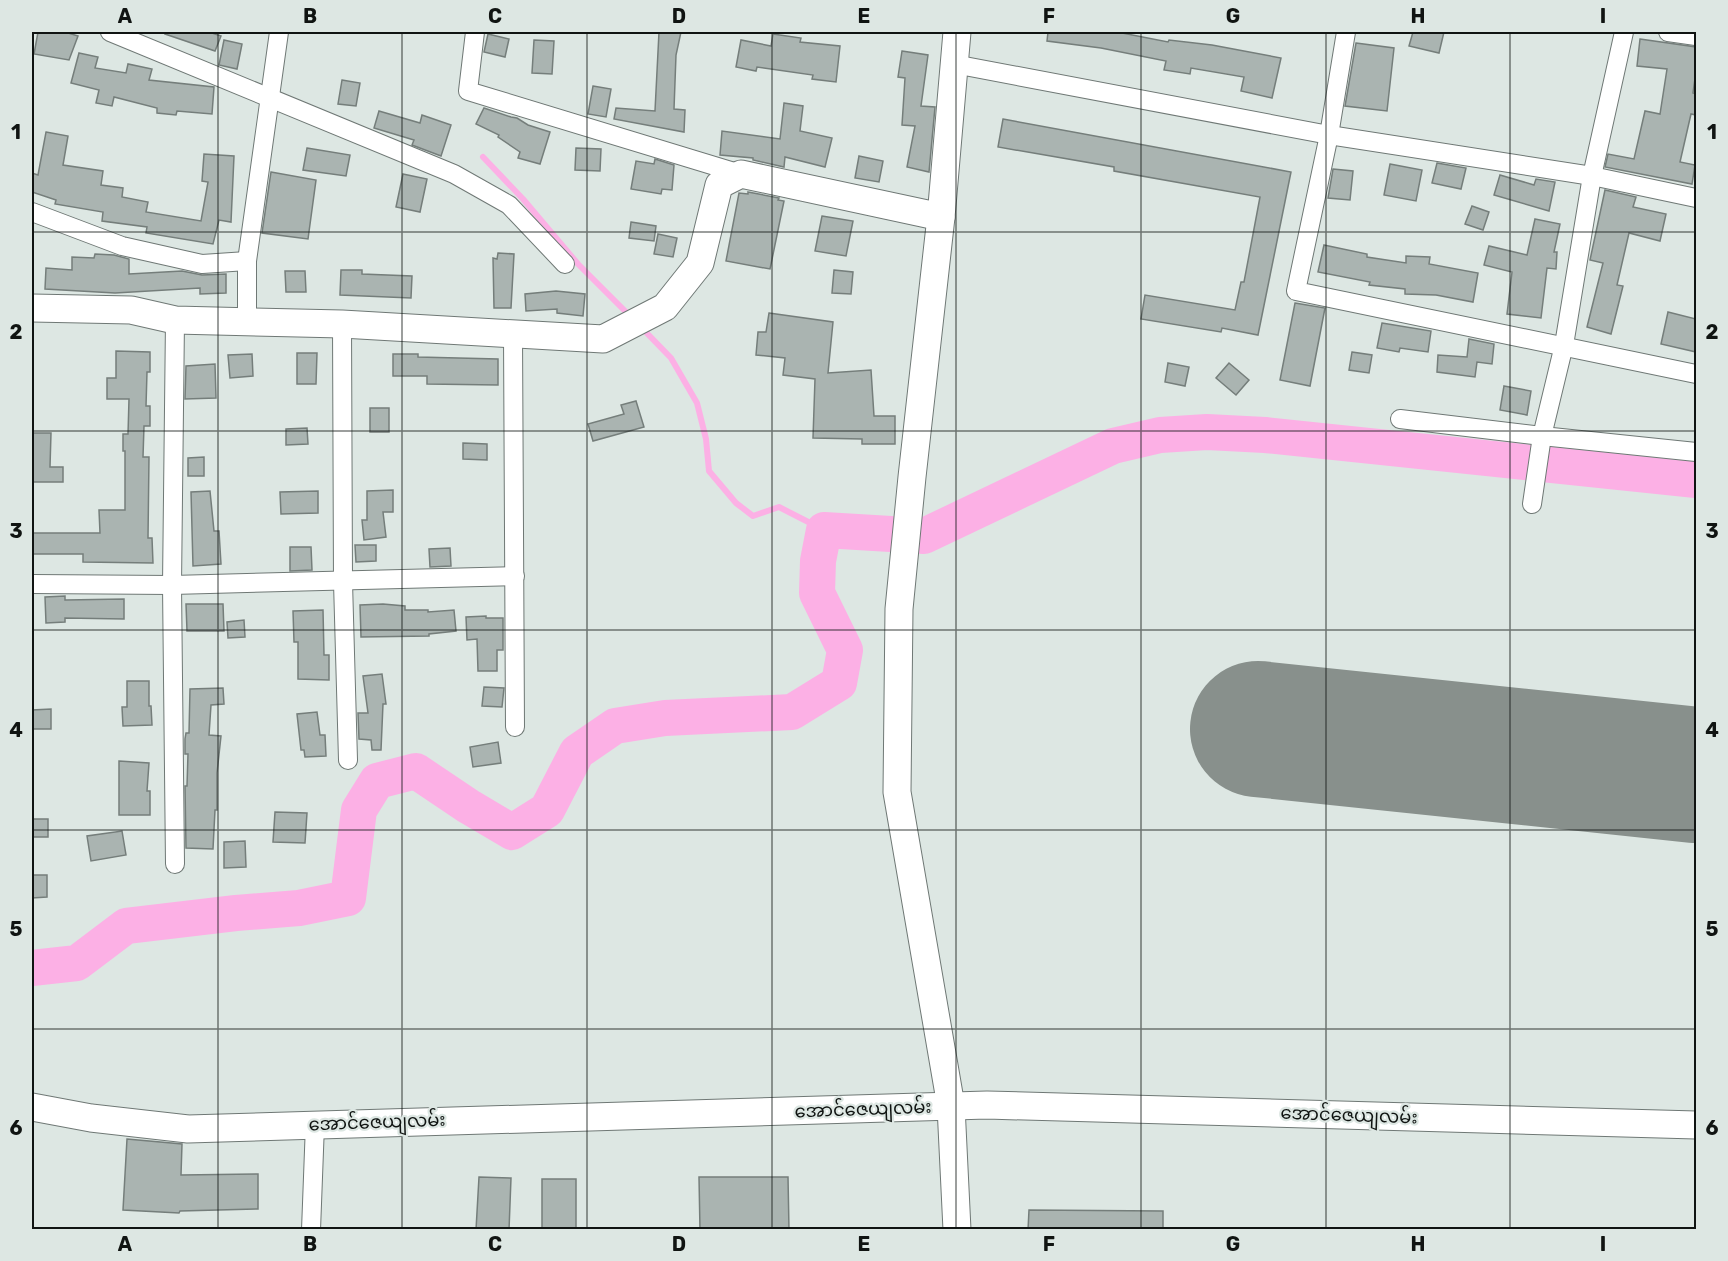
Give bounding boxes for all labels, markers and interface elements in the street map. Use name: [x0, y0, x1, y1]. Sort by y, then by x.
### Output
text: A: [118, 4, 133, 28]
text: B: [303, 4, 317, 28]
text: C: [488, 4, 502, 28]
text: D: [672, 4, 686, 28]
text: E: [858, 4, 870, 28]
text: F: [1043, 4, 1055, 28]
text: G: [1226, 4, 1240, 28]
text: H: [1411, 4, 1425, 28]
text: I: [1600, 4, 1606, 28]
text: 1: [11, 120, 21, 144]
text: 1: [1707, 120, 1717, 144]
text: 2: [10, 320, 23, 344]
text: 2: [1706, 320, 1719, 344]
text: 3: [9, 519, 23, 543]
text: 3: [1705, 519, 1719, 543]
text: 4: [9, 718, 23, 742]
text: 4: [1705, 718, 1719, 742]
text: 5: [10, 917, 23, 941]
text: 5: [1706, 917, 1719, 941]
street label: အောင်ဇေယျလမ်း: [794, 1094, 932, 1126]
street label: အောင်ဇေယျလမ်း: [1280, 1100, 1418, 1132]
street label: အောင်ဇေယျလမ်း: [308, 1107, 446, 1139]
text: 6: [9, 1116, 23, 1140]
text: 6: [1705, 1116, 1719, 1140]
text: A: [118, 1232, 133, 1256]
text: B: [303, 1232, 317, 1256]
text: C: [488, 1232, 502, 1256]
text: D: [672, 1232, 686, 1256]
text: E: [858, 1232, 870, 1256]
text: F: [1043, 1232, 1055, 1256]
text: G: [1226, 1232, 1240, 1256]
text: H: [1411, 1232, 1425, 1256]
text: I: [1600, 1232, 1606, 1256]

